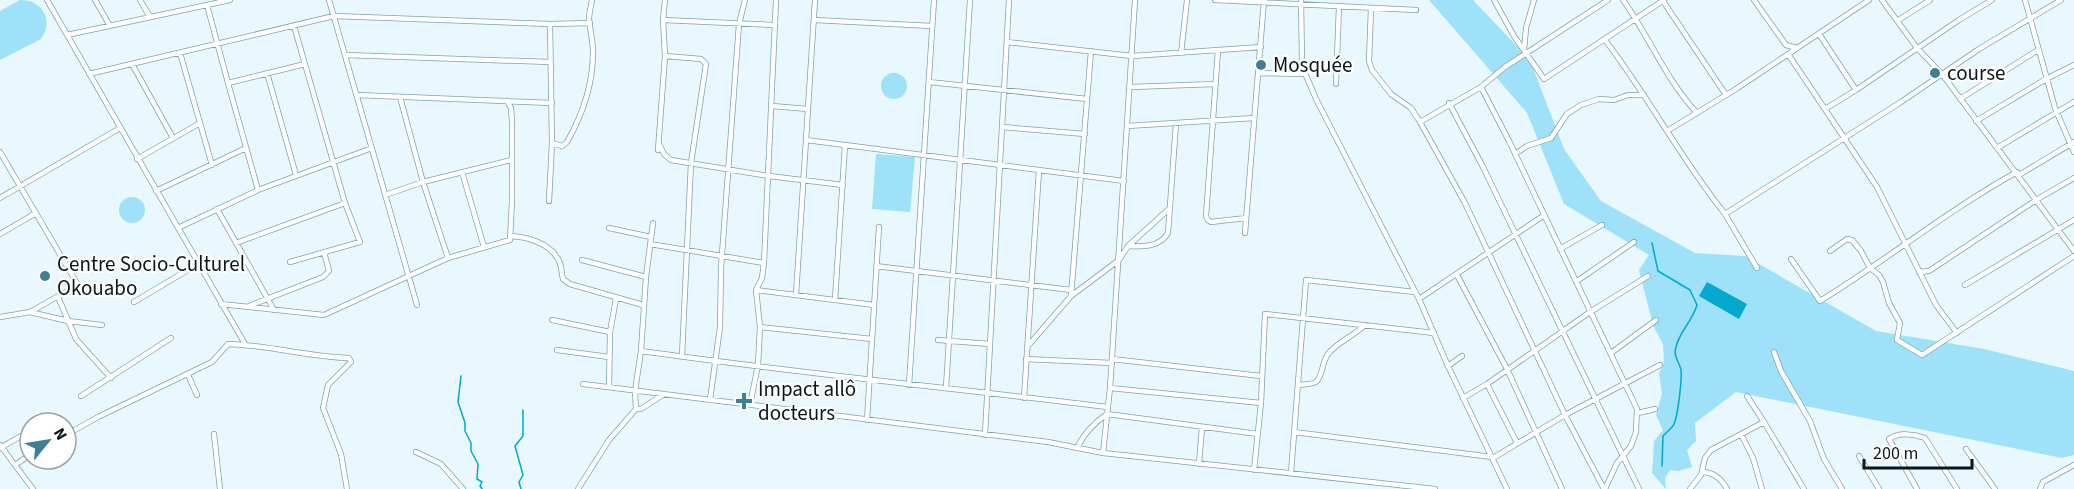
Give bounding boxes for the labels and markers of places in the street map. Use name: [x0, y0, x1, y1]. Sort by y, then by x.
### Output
place label: Mosquée: [1273, 50, 1352, 80]
marker: Mosquée: [1254, 58, 1268, 72]
place label: course: [1947, 58, 2005, 88]
marker: course: [1928, 66, 1942, 80]
place label: Centre Socio-Culturel Okouabo: [57, 249, 245, 303]
marker: Centre Socio-Culturel Okouabo: [38, 269, 52, 283]
place label: Impact allô docteurs: [758, 374, 856, 428]
marker: Impact allô docteurs: [735, 392, 753, 410]

